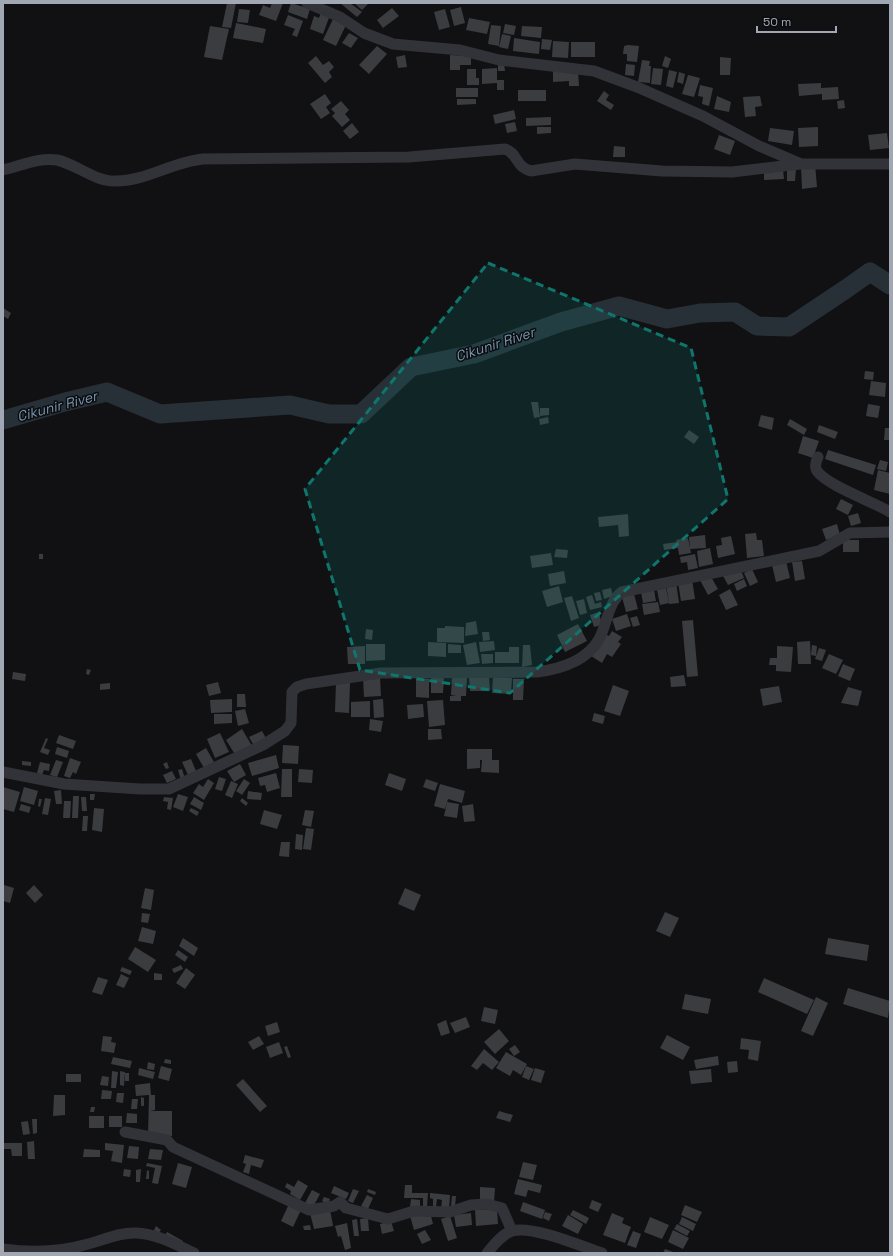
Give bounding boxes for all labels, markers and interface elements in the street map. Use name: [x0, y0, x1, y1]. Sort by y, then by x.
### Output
scale bar: [757, 8, 836, 34]
text: 50 m: [763, 14, 791, 30]
water label: Cikunir River: [453, 322, 539, 365]
water label: Cikunir River: [15, 386, 101, 425]

